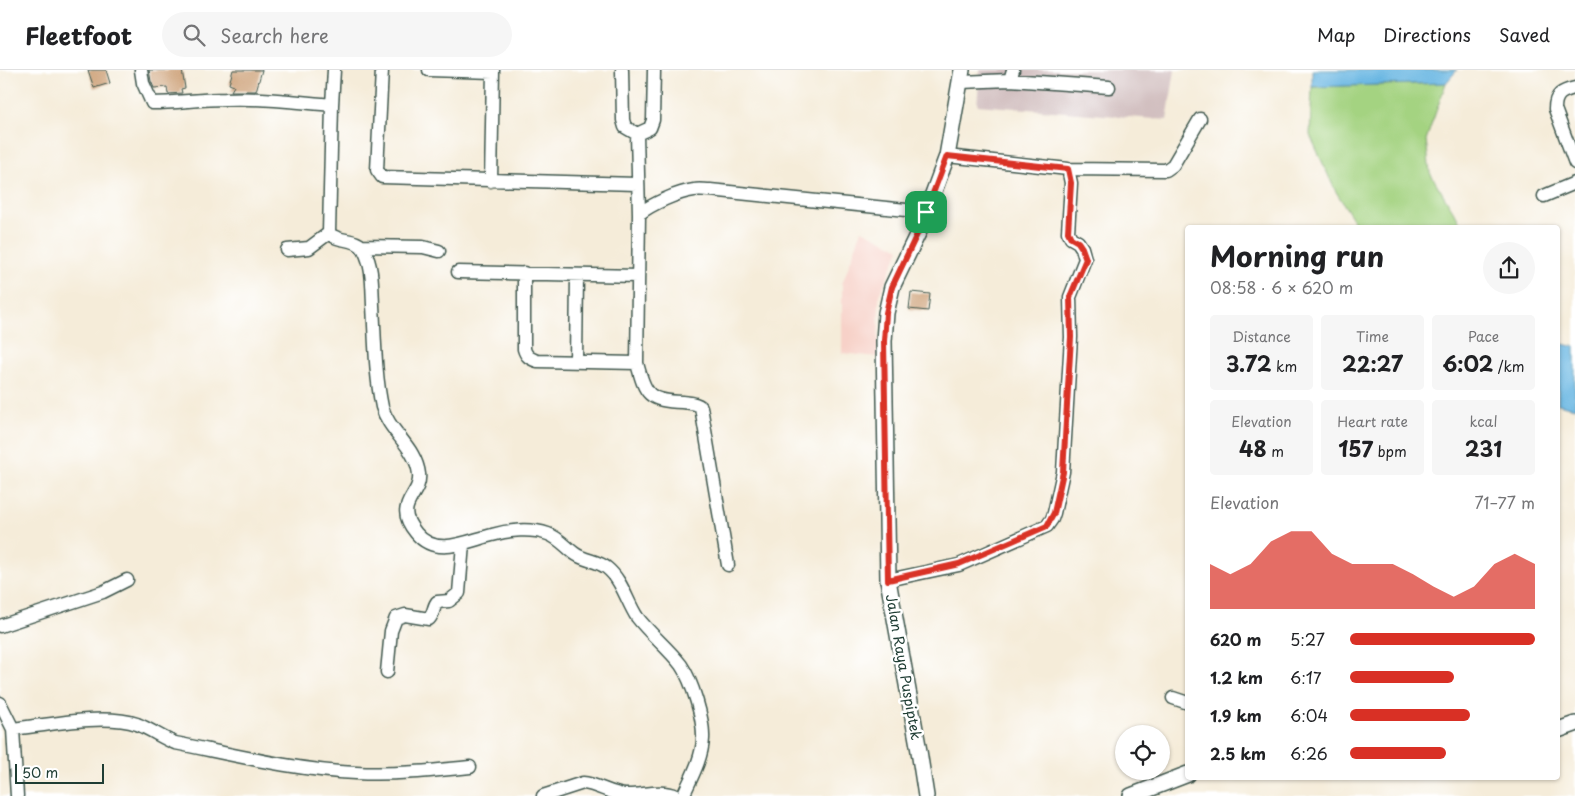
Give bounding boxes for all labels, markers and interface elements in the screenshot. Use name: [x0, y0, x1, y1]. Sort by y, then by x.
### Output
search box: [162, 12, 512, 57]
text: Fleetfoot: [25, 17, 132, 53]
icon: search: [180, 21, 208, 49]
text: Search here: [220, 21, 329, 49]
text: Map: [1317, 21, 1355, 48]
text: Directions: [1383, 21, 1471, 48]
text: Saved: [1499, 21, 1550, 48]
pin: [905, 191, 947, 233]
icon: arrive: [912, 198, 940, 226]
text: Morning run: [1210, 234, 1384, 277]
button: share: [1483, 242, 1535, 294]
text: 08:58 · 6 × 620 m: [1210, 275, 1353, 299]
text: Distance: [1232, 326, 1291, 347]
text: Time: [1356, 326, 1389, 347]
text: Pace: [1468, 326, 1499, 347]
text: 3.72: [1226, 347, 1272, 379]
text: 22:27: [1342, 347, 1403, 379]
text: 6:02: [1442, 347, 1493, 379]
text: km: [1272, 356, 1297, 377]
text: /km: [1493, 356, 1525, 377]
text: Elevation: [1231, 411, 1292, 432]
text: Heart rate: [1337, 411, 1408, 432]
text: kcal: [1470, 411, 1497, 432]
text: 48: [1239, 432, 1267, 464]
text: 157: [1338, 432, 1373, 464]
text: 231: [1465, 432, 1502, 464]
text: m: [1267, 441, 1284, 462]
text: bpm: [1373, 441, 1407, 462]
text: Elevation: [1210, 490, 1279, 514]
text: 71–77 m: [1475, 490, 1535, 514]
street label: Jalan Raya Puspiptek: [881, 592, 927, 742]
text: 620 m: [1210, 627, 1261, 651]
text: 5:27: [1290, 627, 1325, 651]
text: 1.2 km: [1210, 665, 1263, 689]
text: 6:17: [1290, 665, 1322, 689]
text: 1.9 km: [1210, 703, 1262, 727]
text: 6:04: [1290, 703, 1328, 727]
map controls: [1115, 725, 1170, 780]
button: locate: [1115, 725, 1170, 780]
text: 2.5 km: [1210, 741, 1266, 765]
text: 6:26: [1290, 741, 1328, 765]
scale bar: [15, 761, 104, 784]
text: 50 m: [22, 762, 58, 783]

